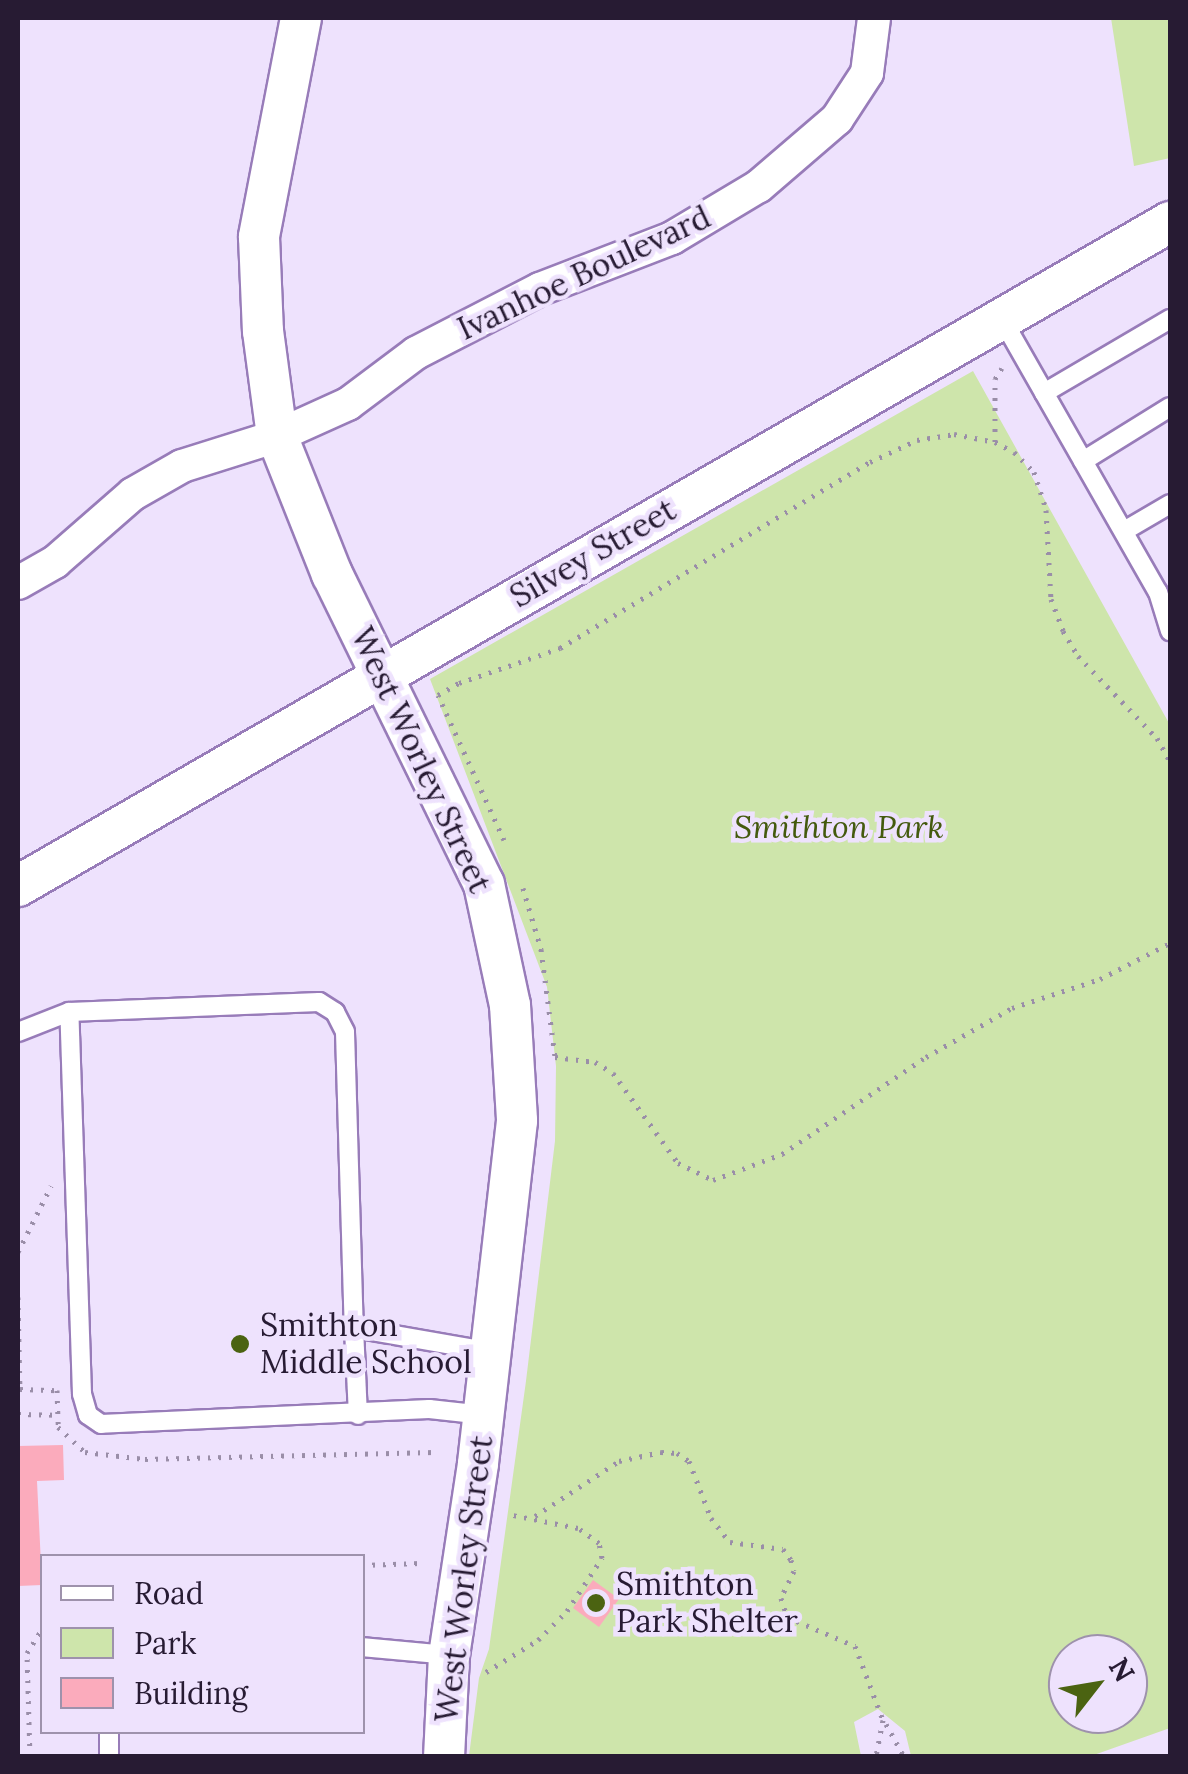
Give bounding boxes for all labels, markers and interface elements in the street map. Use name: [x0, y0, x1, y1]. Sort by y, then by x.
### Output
street label: Ivanhoe Boulevard: [452, 198, 716, 348]
street label: Silvey Street: [503, 490, 683, 616]
street label: West Worley Street: [343, 621, 499, 899]
park label: Smithton Park: [734, 808, 944, 846]
place label: Smithton Middle School: [260, 1307, 472, 1382]
marker: Smithton Middle School: [229, 1333, 251, 1355]
street label: West Worley Street: [427, 1433, 501, 1725]
legend: [40, 1554, 365, 1734]
place label: Smithton Park Shelter: [616, 1566, 798, 1641]
text: Road: [134, 1574, 204, 1612]
marker: Smithton Park Shelter: [585, 1592, 607, 1614]
text: Park: [134, 1624, 196, 1662]
north arrow: [1048, 1634, 1148, 1734]
text: N: [1101, 1651, 1143, 1688]
text: Building: [134, 1674, 248, 1712]

